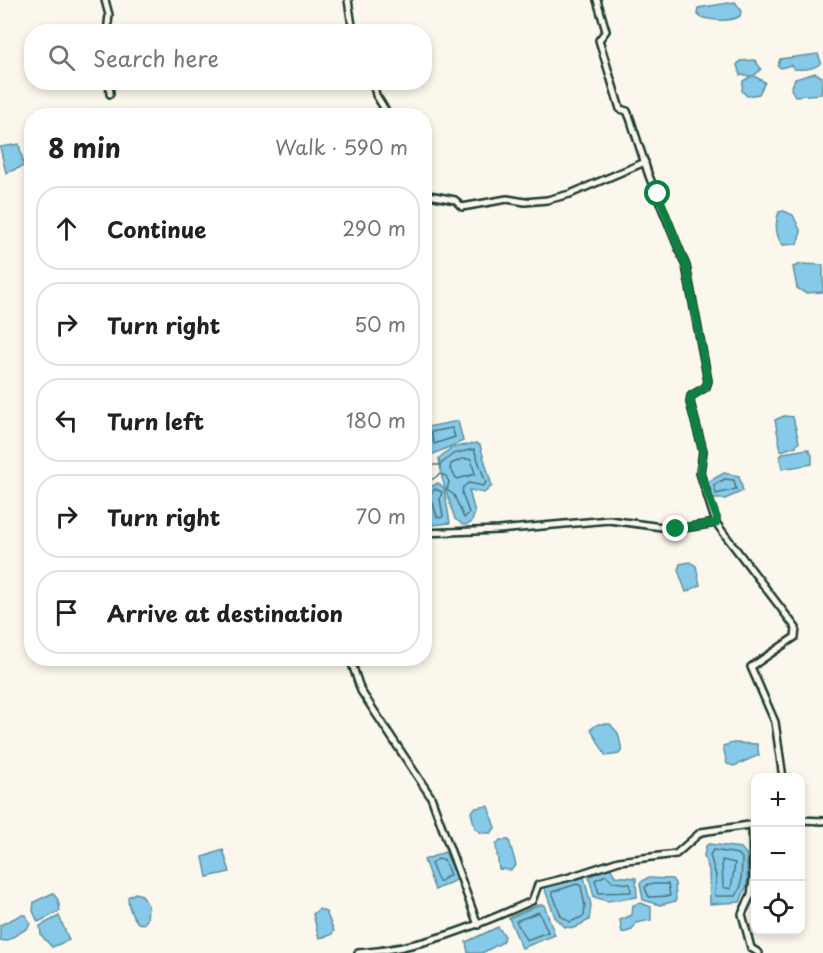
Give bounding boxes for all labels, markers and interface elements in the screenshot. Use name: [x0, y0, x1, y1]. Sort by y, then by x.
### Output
search box: [24, 24, 432, 90]
icon: search: [45, 41, 78, 74]
text: Search here: [93, 41, 219, 74]
text: 8 min: [48, 128, 121, 167]
text: Walk · 590 m: [275, 132, 408, 162]
route start: [644, 180, 670, 206]
icon: ahead: [50, 212, 83, 245]
text: Continue: [107, 212, 206, 245]
text: 290 m: [342, 213, 406, 243]
icon: right: [50, 308, 83, 341]
text: Turn right: [107, 308, 220, 341]
text: 50 m: [354, 309, 406, 339]
icon: left: [50, 404, 83, 437]
text: Turn left: [107, 404, 204, 437]
text: 180 m: [346, 405, 406, 435]
icon: right: [50, 500, 83, 533]
text: Turn right: [107, 500, 220, 533]
text: 70 m: [356, 501, 406, 531]
route end: [662, 515, 688, 541]
icon: arrive: [50, 596, 83, 629]
text: Arrive at destination: [107, 596, 343, 629]
map controls: [751, 773, 805, 935]
button: +: [751, 773, 805, 827]
button: −: [751, 827, 805, 881]
button: locate: [751, 881, 805, 935]

